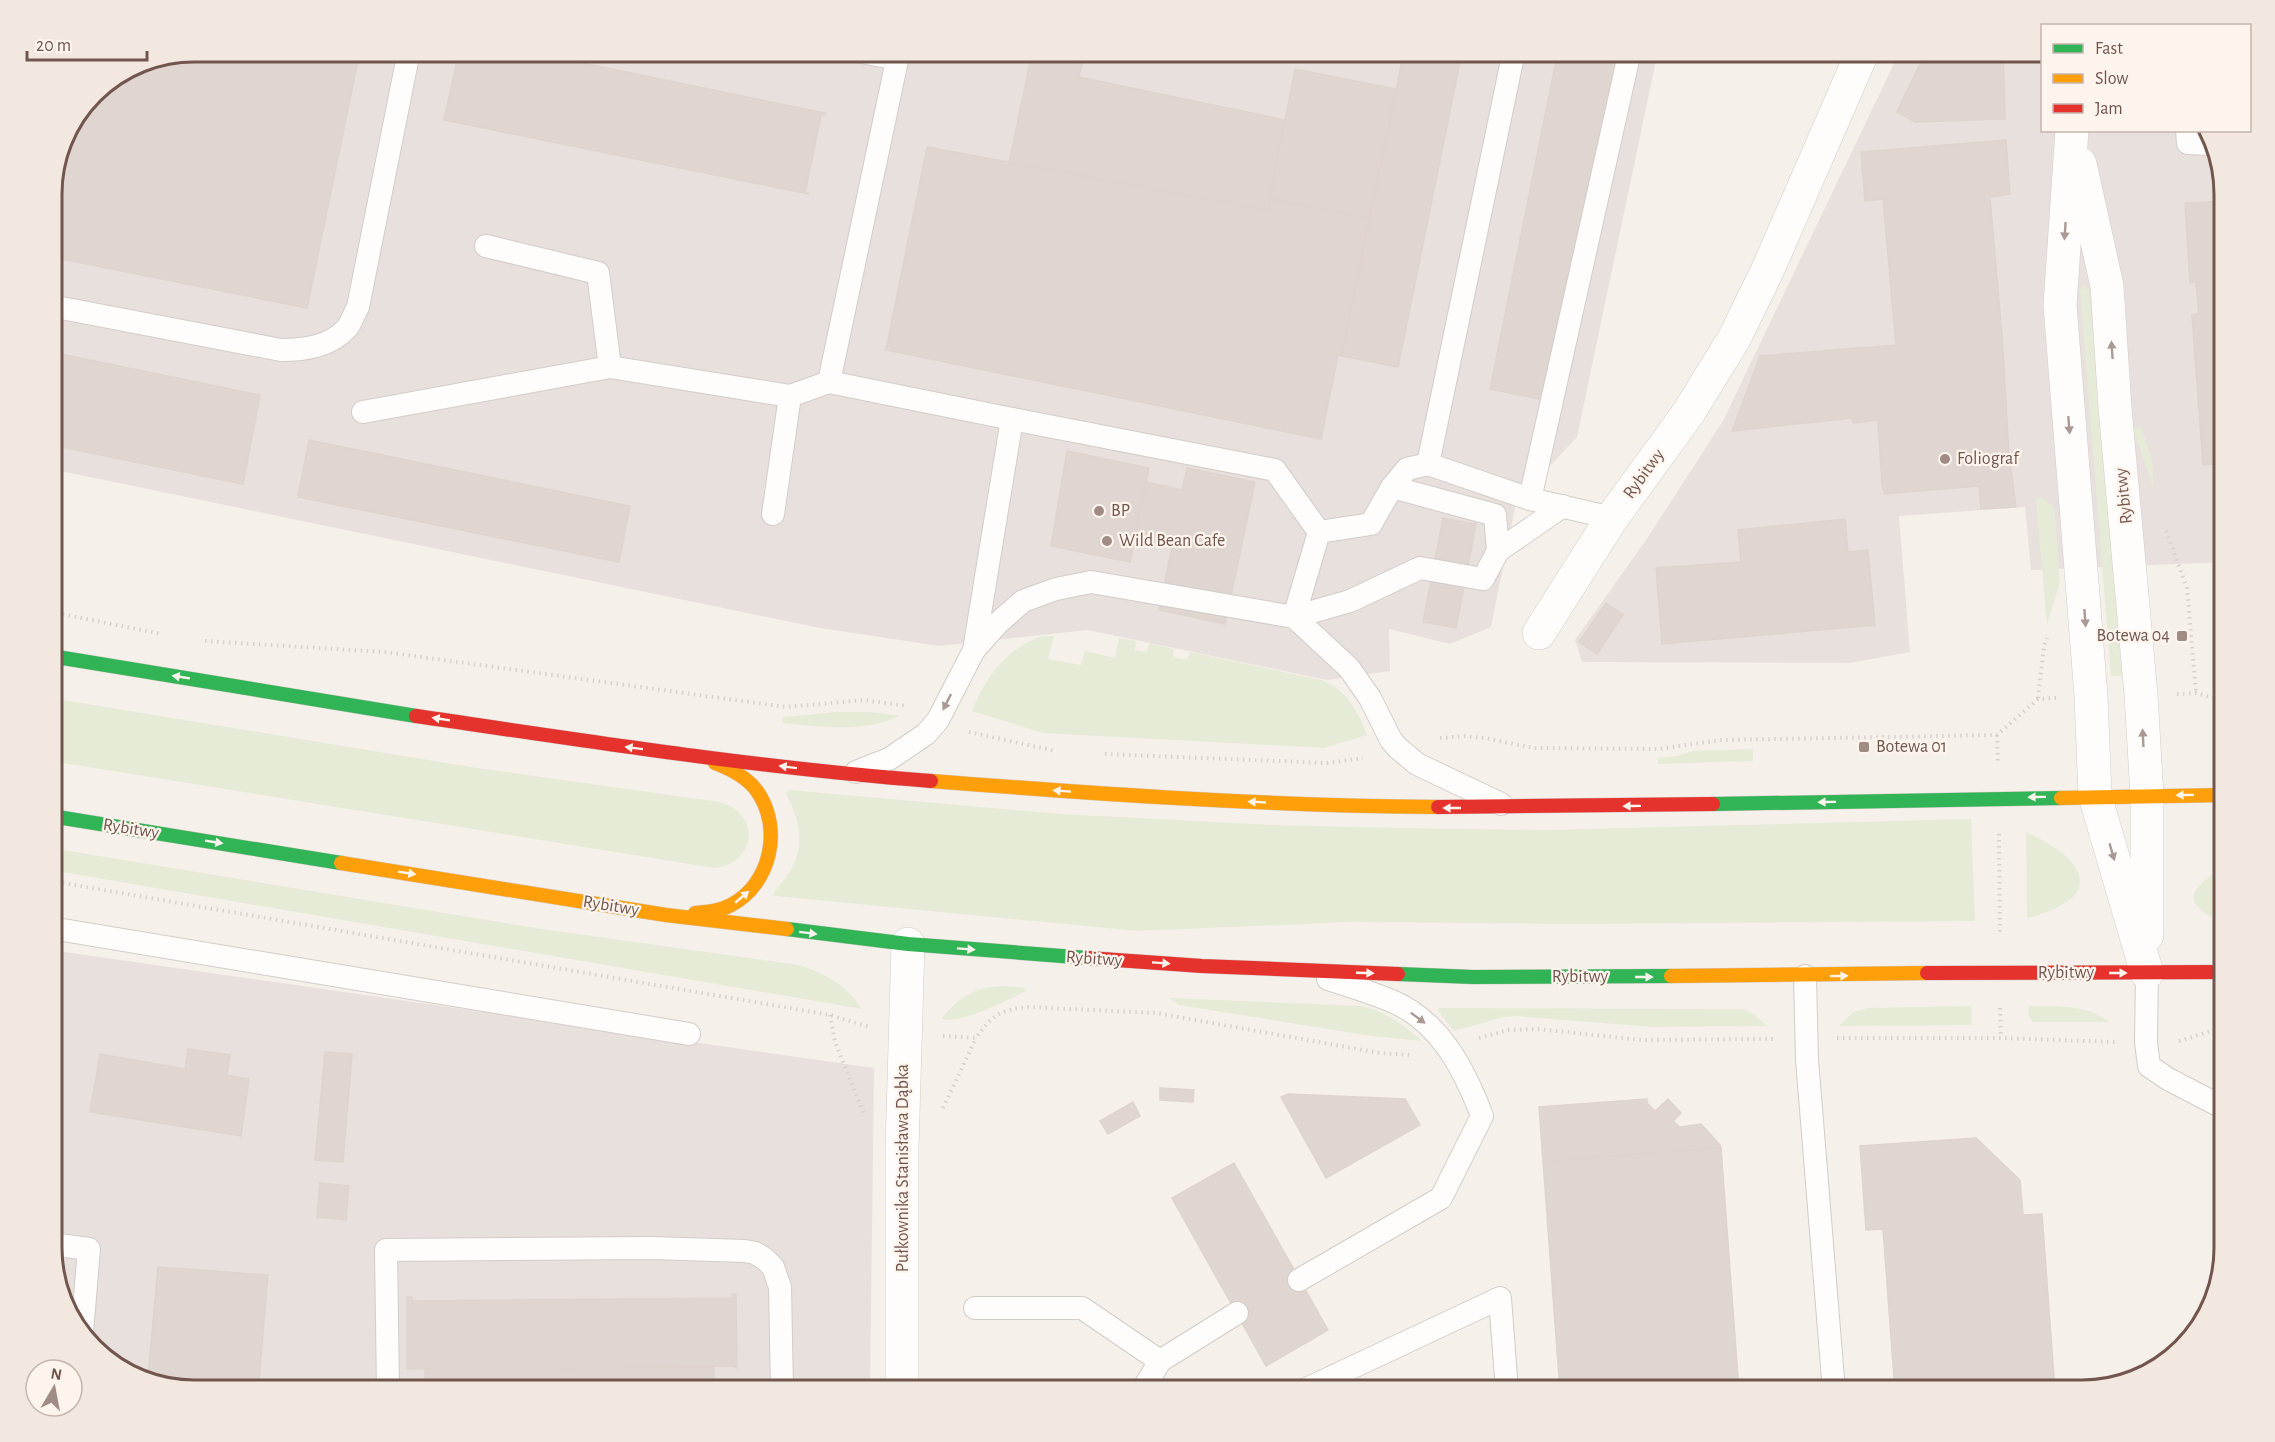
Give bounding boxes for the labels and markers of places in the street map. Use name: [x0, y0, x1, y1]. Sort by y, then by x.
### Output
place label: Foliograf: [1957, 450, 2020, 468]
marker: Foliograf: [1938, 452, 1952, 466]
place label: BP: [1111, 502, 1130, 520]
marker: BP: [1092, 504, 1106, 518]
place label: Wild Bean Cafe: [1119, 532, 1225, 550]
marker: Wild Bean Cafe: [1100, 534, 1114, 548]
place label: Botewa 04: [2097, 627, 2170, 645]
marker: Botewa 04: [2175, 629, 2189, 643]
place label: Botewa 01: [1876, 738, 1947, 756]
marker: Botewa 01: [1857, 740, 1871, 754]

